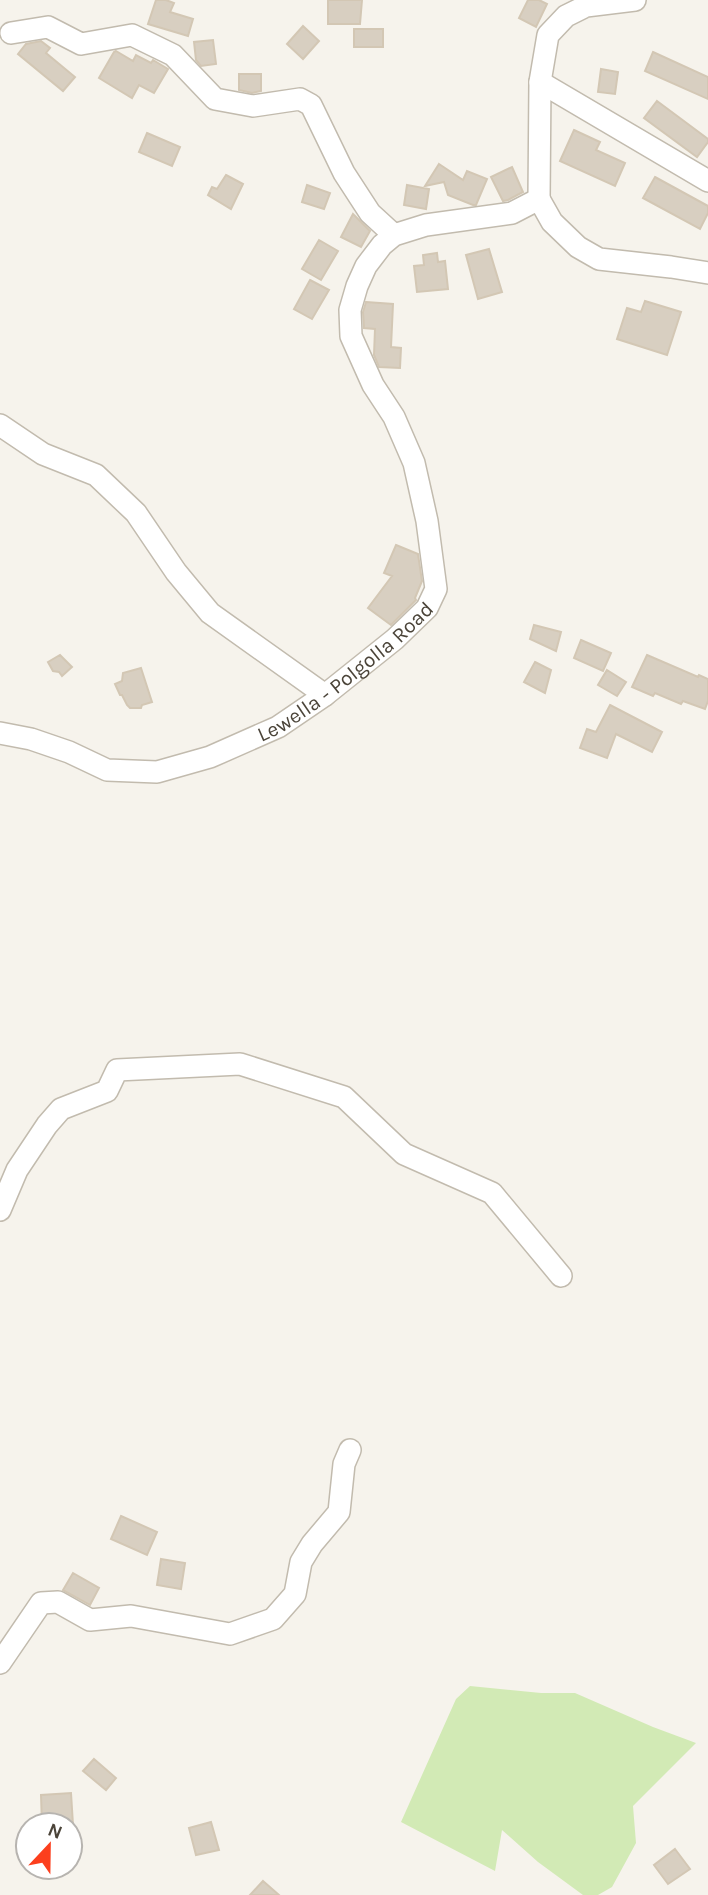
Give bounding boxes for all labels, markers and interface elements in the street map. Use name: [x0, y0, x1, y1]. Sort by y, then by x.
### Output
street label: Lewella - Polgolla Road: [254, 597, 438, 747]
north arrow: [14, 1811, 84, 1881]
text: N: [45, 1818, 65, 1844]

